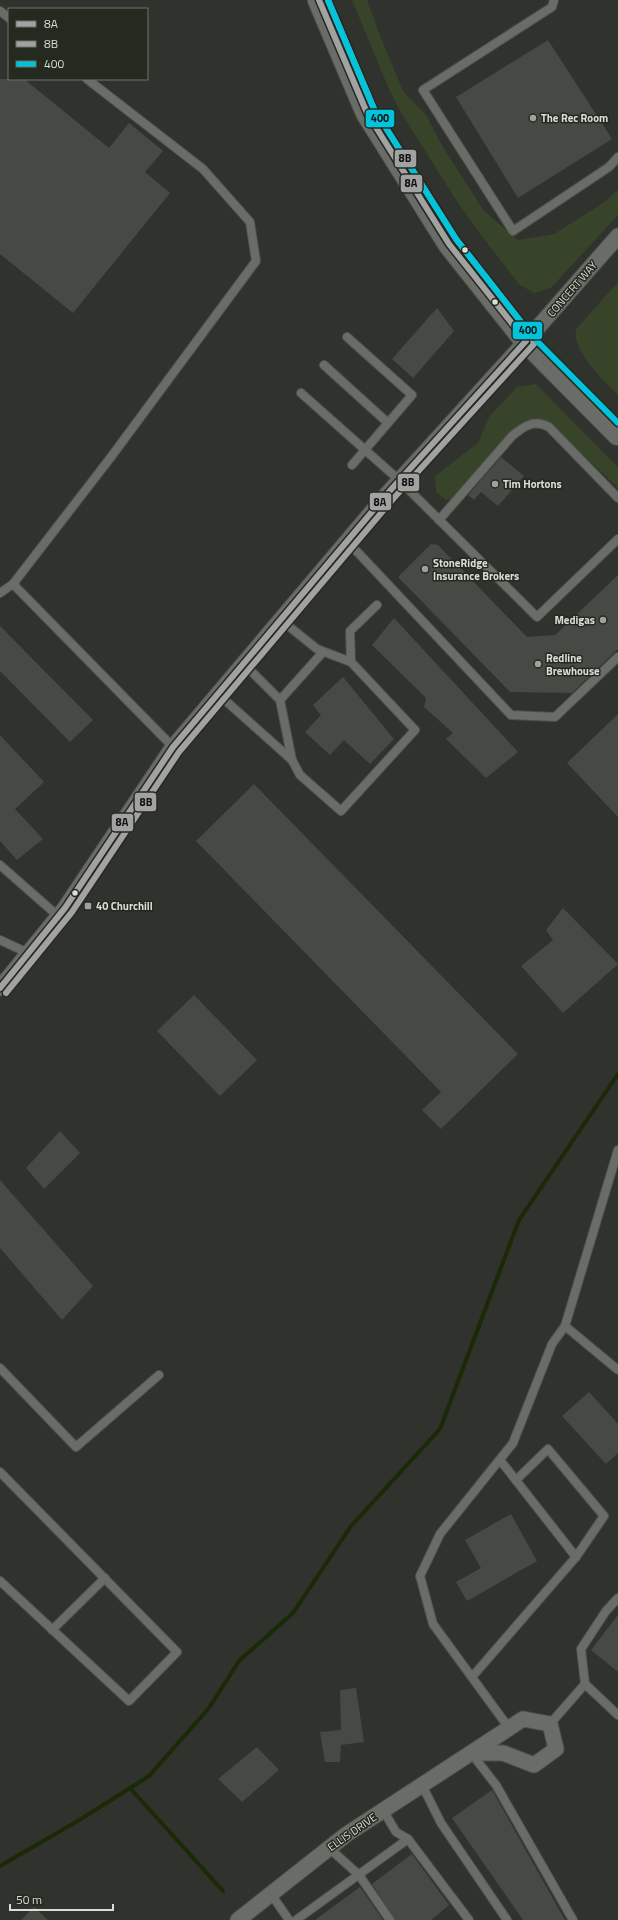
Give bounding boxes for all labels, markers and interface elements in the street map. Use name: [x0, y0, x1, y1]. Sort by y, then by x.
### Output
legend: [8, 8, 148, 80]
text: 8A: [44, 14, 58, 33]
text: 8B: [44, 34, 58, 53]
text: 400: [44, 54, 64, 73]
line badge: 400: [365, 109, 395, 128]
text: 400: [371, 110, 389, 126]
place label: The Rec Room: [541, 110, 608, 126]
marker: The Rec Room: [528, 113, 538, 123]
line badge: 8B: [394, 149, 417, 168]
text: 8B: [399, 150, 412, 166]
line badge: 8A: [400, 174, 423, 193]
text: 8A: [405, 175, 418, 191]
unlabelled marker: [460, 245, 470, 255]
street label: CONCERT WAY: [543, 258, 601, 320]
unlabelled marker: [490, 297, 500, 307]
line badge: 400: [512, 321, 543, 340]
text: 400: [519, 322, 537, 338]
line badge: 8B: [397, 473, 420, 492]
text: 8B: [402, 474, 415, 490]
place label: Tim Hortons: [503, 476, 562, 492]
marker: Tim Hortons: [490, 479, 500, 489]
line badge: 8A: [369, 492, 392, 511]
text: 8A: [374, 494, 387, 510]
place label: StoneRidge Insurance Brokers: [433, 555, 519, 584]
marker: StoneRidge Insurance Brokers: [420, 564, 430, 574]
place label: Medigas: [554, 612, 595, 628]
marker: Medigas: [598, 615, 608, 625]
place label: Redline Brewhouse: [546, 650, 600, 679]
marker: Redline Brewhouse: [533, 659, 543, 669]
line badge: 8B: [134, 792, 157, 812]
text: 8B: [140, 794, 153, 810]
line badge: 8A: [111, 813, 134, 832]
text: 8A: [116, 814, 129, 830]
unlabelled marker: [70, 888, 80, 898]
place label: 40 Churchill: [96, 898, 153, 914]
marker: 40 Churchill: [83, 901, 93, 911]
street label: ELLIS DRIVE: [324, 1809, 380, 1855]
scale bar: [10, 1886, 113, 1912]
text: 50 m: [16, 1890, 42, 1909]

